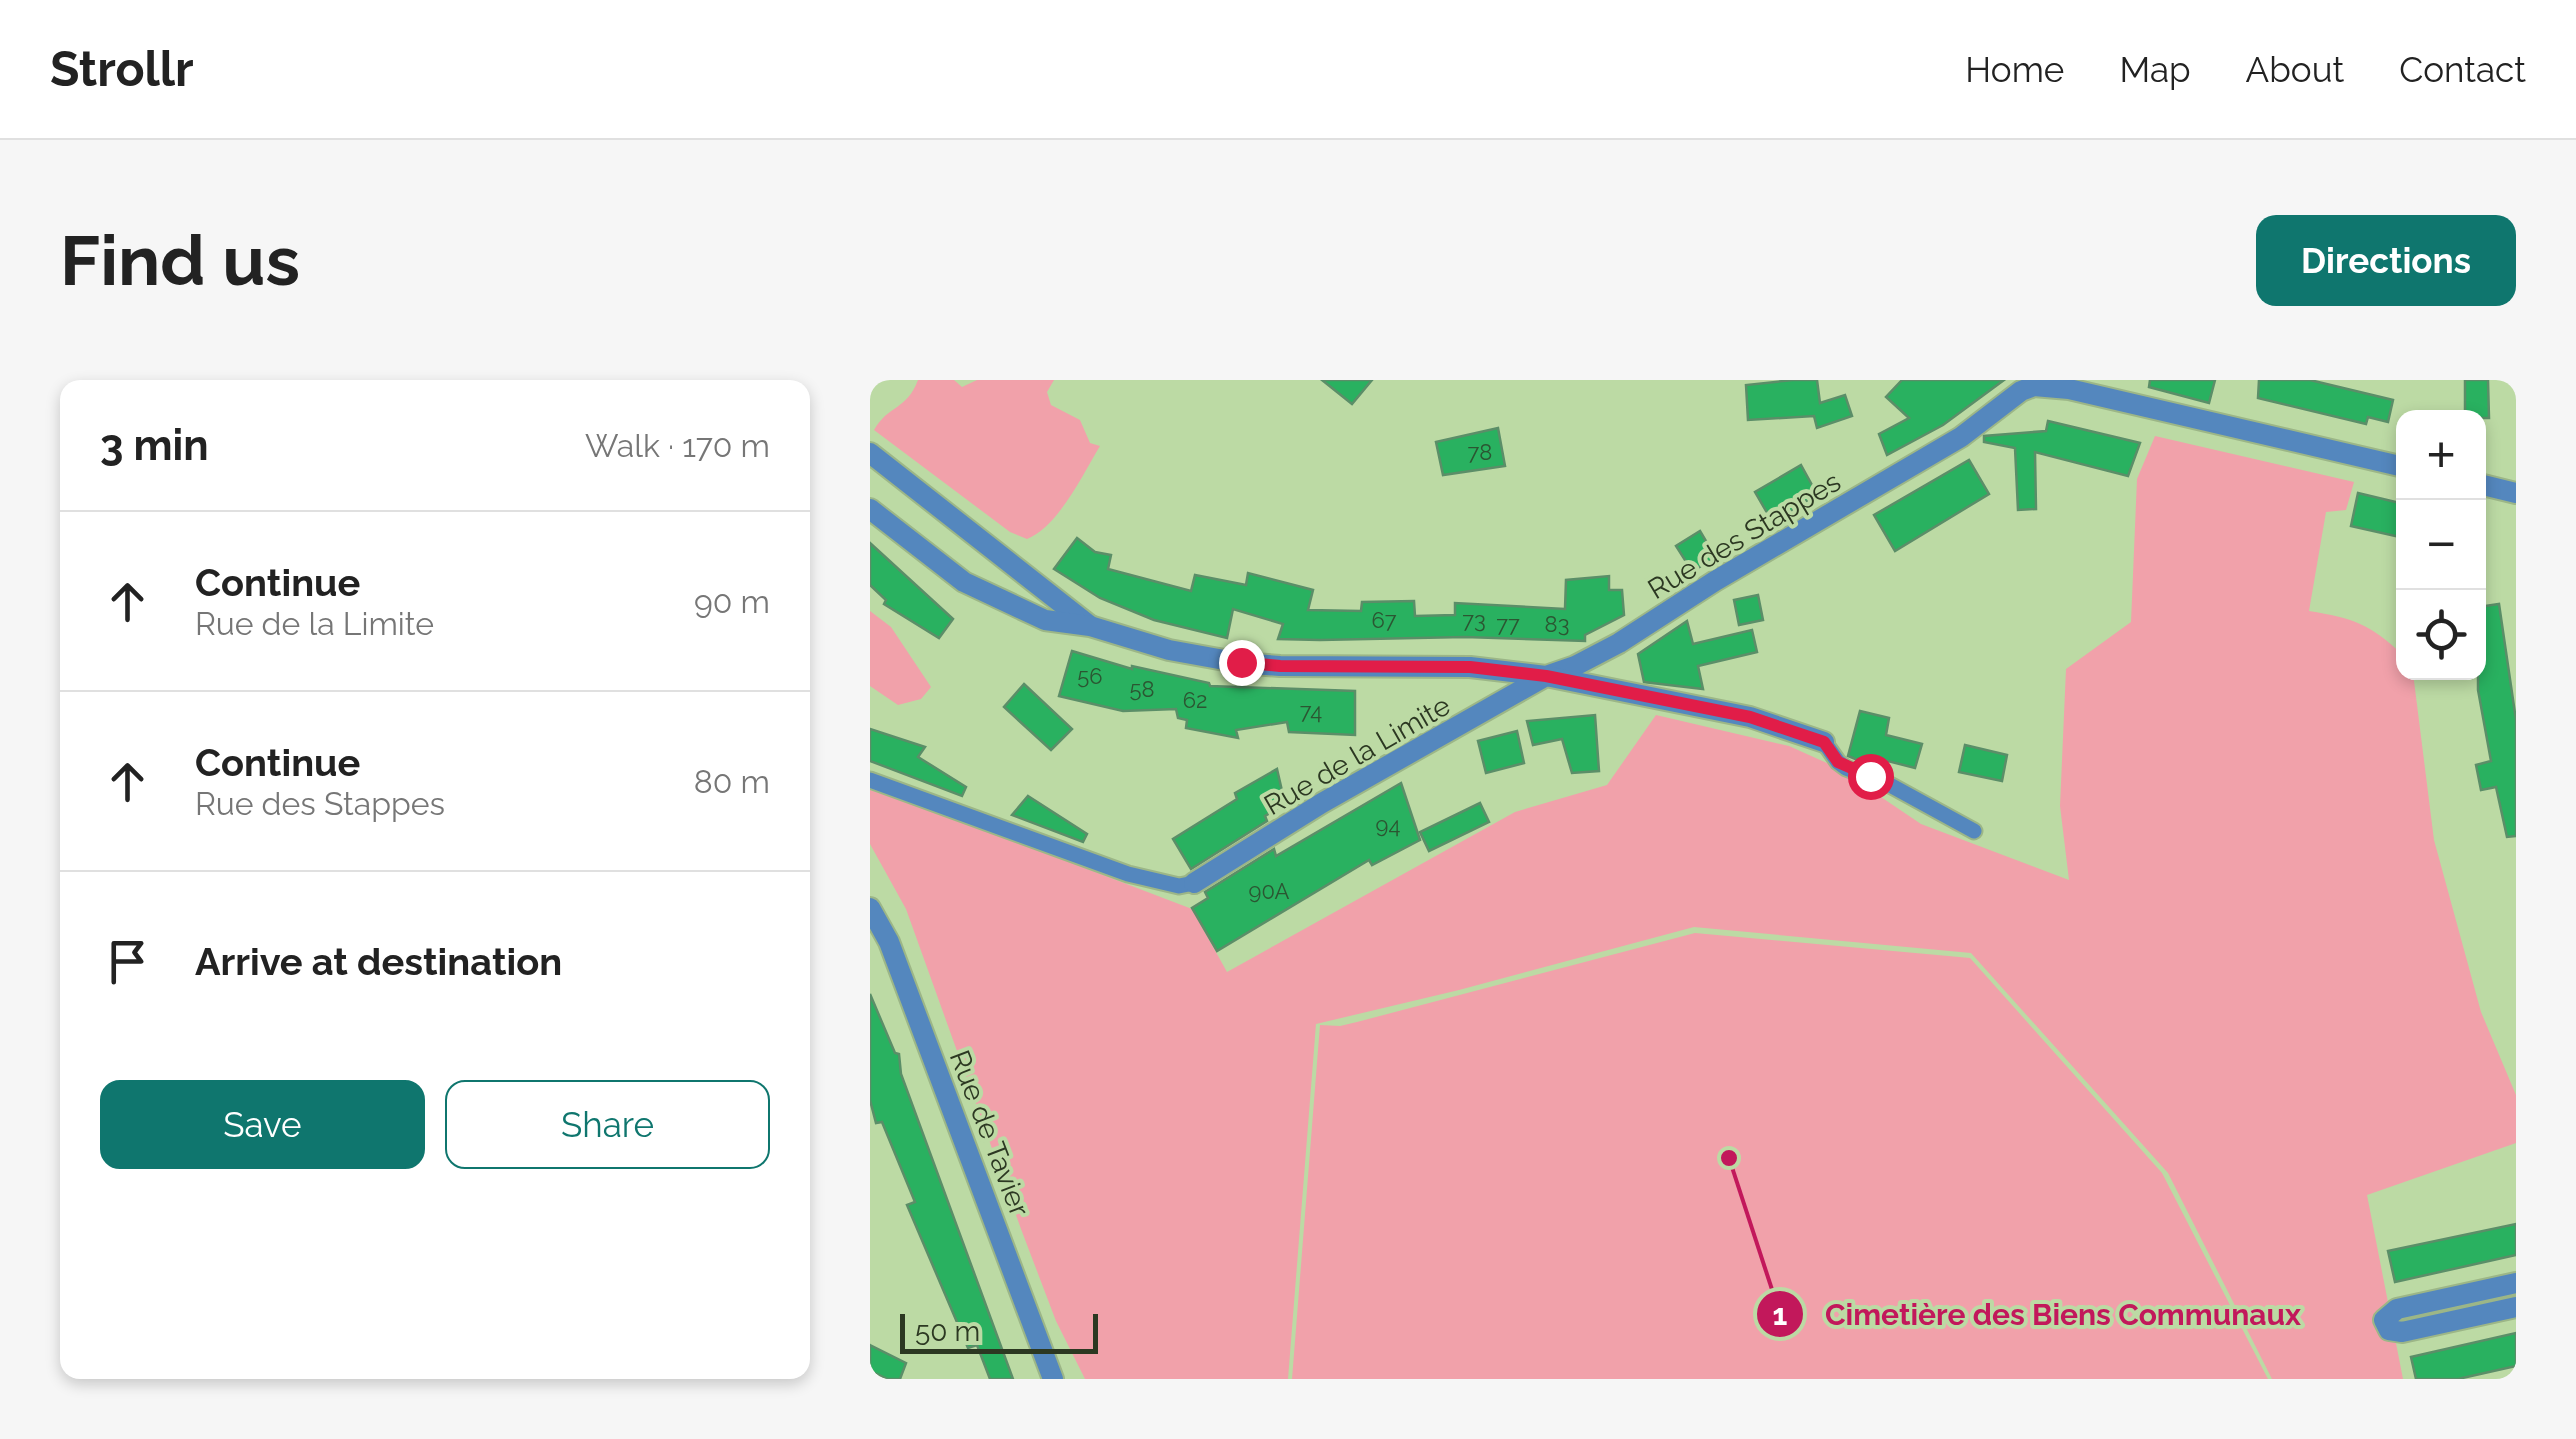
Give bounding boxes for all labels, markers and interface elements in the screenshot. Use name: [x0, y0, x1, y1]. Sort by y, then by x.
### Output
text: Strollr: [50, 41, 194, 97]
text: Home: [1965, 49, 2064, 90]
text: Map: [2119, 49, 2191, 90]
text: About: [2246, 49, 2344, 90]
text: Contact: [2399, 49, 2526, 90]
button: Directions: [2256, 215, 2516, 306]
text: Find us: [60, 219, 300, 301]
map controls: [2396, 410, 2486, 680]
button: +: [2396, 410, 2486, 500]
text: 3 min: [100, 421, 209, 470]
text: Walk · 170 m: [585, 427, 770, 464]
house number: 78: [1468, 439, 1492, 465]
street label: Rue des Stappes: [1642, 465, 1846, 606]
button: −: [2396, 500, 2486, 590]
text: Continue: [195, 560, 360, 605]
icon: ahead: [100, 574, 155, 629]
text: 90 m: [694, 583, 770, 620]
button: locate: [2396, 590, 2486, 680]
text: Rue de la Limite: [195, 605, 434, 642]
house number: 67: [1371, 607, 1397, 633]
house number: 73: [1462, 607, 1486, 633]
house number: 77: [1496, 611, 1520, 637]
house number: 83: [1545, 611, 1569, 637]
route end: [1219, 640, 1265, 686]
house number: 56: [1077, 663, 1103, 689]
house number: 58: [1129, 676, 1155, 702]
house number: 62: [1183, 687, 1207, 713]
street label: Rue de la Limite: [1258, 689, 1456, 822]
house number: 74: [1300, 698, 1322, 724]
text: Continue: [195, 740, 360, 785]
icon: ahead: [100, 754, 155, 809]
route start: [1848, 754, 1894, 800]
text: 80 m: [694, 763, 770, 800]
text: Rue des Stappes: [195, 785, 445, 822]
house number: 94: [1376, 812, 1400, 838]
house number: 90A: [1249, 878, 1290, 904]
icon: arrive: [100, 934, 155, 989]
text: Arrive at destination: [195, 939, 562, 984]
street label: Rue de Tavier: [943, 1046, 1036, 1221]
button: Save: [100, 1080, 425, 1169]
button: Share: [445, 1080, 770, 1169]
callout: Cimetière des Biens Communaux: [1755, 1284, 2321, 1344]
text: 1: [1773, 1297, 1788, 1332]
text: Cimetière des Biens Communaux: [1825, 1297, 2301, 1332]
scale bar: [900, 1309, 1098, 1354]
text: 50 m: [915, 1315, 980, 1348]

